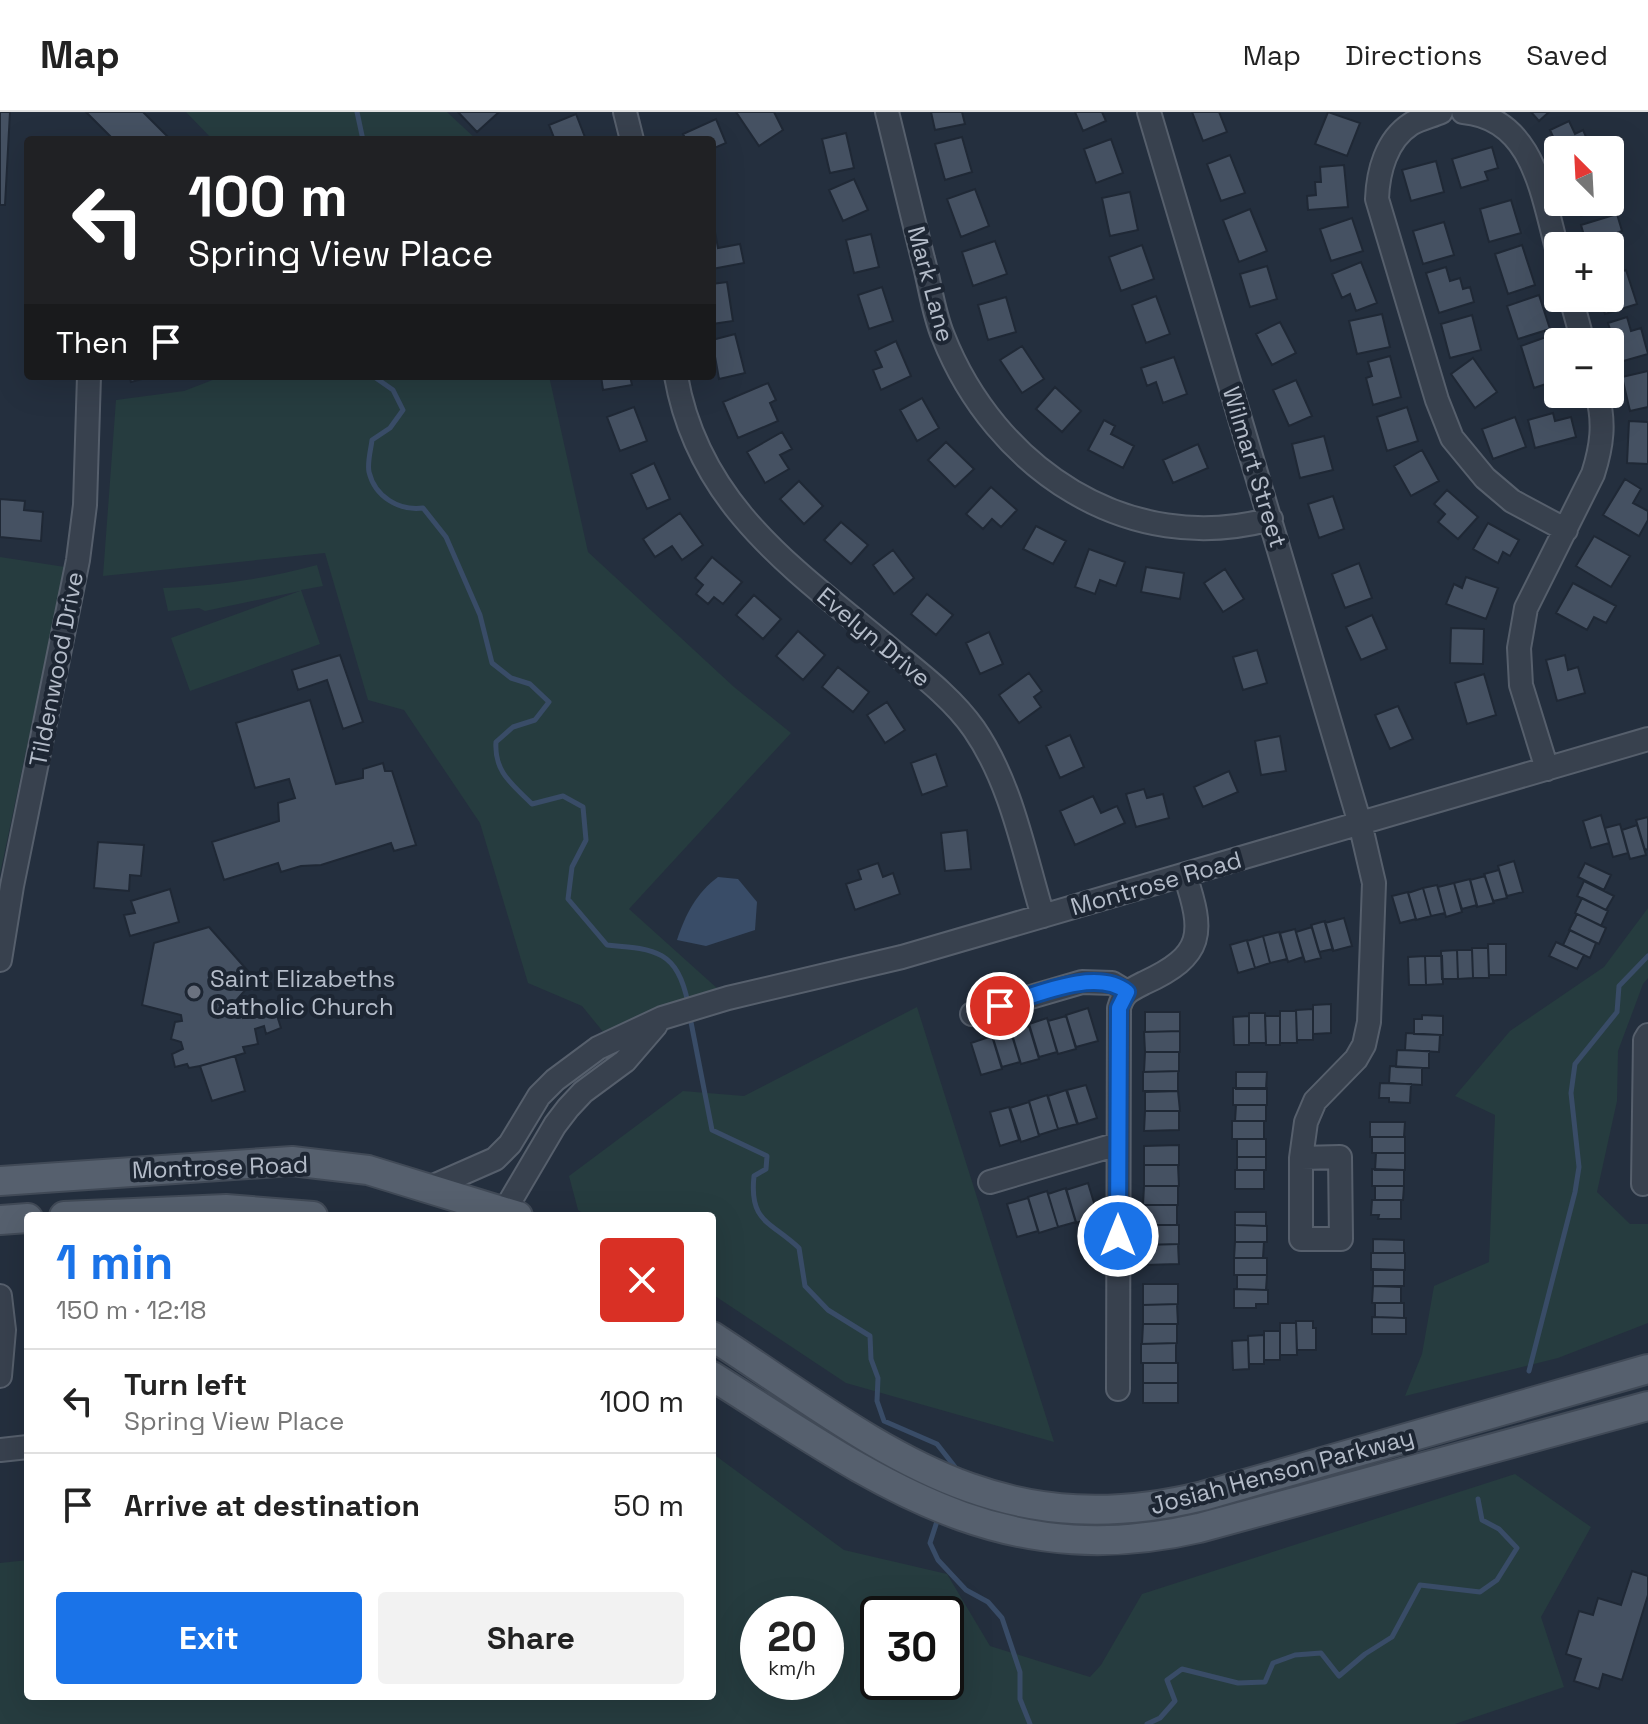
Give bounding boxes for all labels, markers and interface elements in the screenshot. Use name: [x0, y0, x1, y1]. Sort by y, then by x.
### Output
text: Map: [40, 31, 120, 79]
text: Map: [1243, 37, 1301, 73]
text: Directions: [1345, 37, 1482, 73]
text: Saved: [1526, 37, 1608, 73]
north arrow: [1544, 136, 1624, 216]
map controls: [1544, 136, 1624, 408]
text: 100 m: [188, 161, 348, 232]
icon: left: [56, 168, 160, 272]
street label: Mark Lane: [901, 223, 961, 345]
text: Spring View Place: [188, 231, 493, 277]
button: +: [1544, 232, 1624, 312]
icon: arrive: [144, 320, 188, 364]
text: Then: [56, 323, 128, 362]
button: −: [1544, 328, 1624, 408]
street label: Wilmart Street: [1216, 383, 1294, 551]
street label: Tildenwood Drive: [22, 569, 90, 769]
street label: Evelyn Drive: [811, 580, 937, 694]
street label: Montrose Road: [1067, 844, 1245, 922]
place label: Saint Elizabeths Catholic Church: [210, 963, 395, 1022]
pin: [966, 972, 1034, 1040]
marker: Saint Elizabeths Catholic Church: [185, 983, 203, 1001]
icon: arrive: [978, 984, 1022, 1028]
street label: Montrose Road: [131, 1148, 309, 1186]
position arrow: [1076, 1194, 1160, 1278]
text: 1 min: [56, 1232, 173, 1293]
button: close: [600, 1238, 684, 1322]
text: 150 m · 12:18: [56, 1293, 207, 1327]
text: Turn left: [124, 1365, 247, 1404]
icon: left: [56, 1379, 100, 1423]
text: 100 m: [599, 1382, 684, 1421]
text: Spring View Place: [124, 1404, 344, 1438]
street label: Josiah Henson Parkway: [1147, 1421, 1417, 1521]
icon: arrive: [56, 1483, 100, 1527]
text: Arrive at destination: [124, 1486, 420, 1525]
text: 50 m: [613, 1486, 684, 1525]
button: Exit: [56, 1592, 362, 1684]
button: Share: [378, 1592, 684, 1684]
speed limit sign: 30: [860, 1596, 964, 1700]
text: 20: [767, 1612, 817, 1663]
text: km/h: [768, 1655, 816, 1681]

